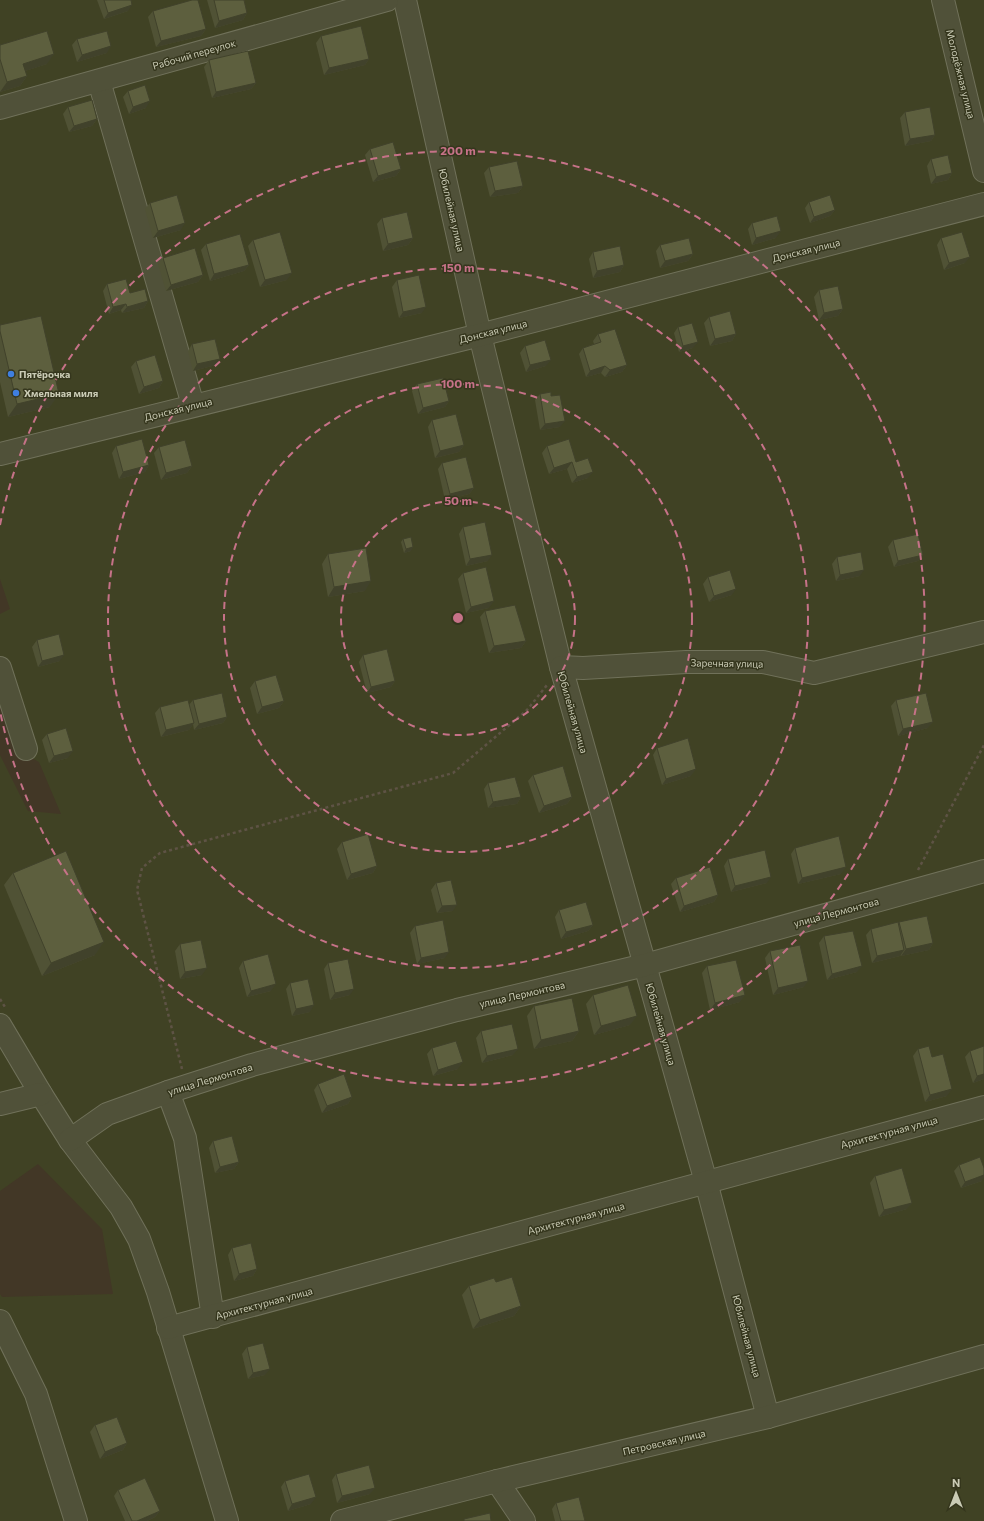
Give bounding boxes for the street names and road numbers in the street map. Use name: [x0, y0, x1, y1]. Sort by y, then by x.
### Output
street label: Молодёжная улица: [944, 28, 978, 120]
street label: Рабочий переулок: [151, 36, 238, 72]
street label: Юбилейная улица: [437, 167, 467, 253]
street label: Донская улица: [771, 236, 841, 264]
street label: Донская улица: [458, 317, 528, 345]
street label: Донская улица: [143, 395, 213, 423]
street label: Заречная улица: [691, 656, 763, 670]
street label: Юбилейная улица: [556, 670, 590, 754]
street label: улица Лермонтова: [792, 895, 880, 929]
street label: улица Лермонтова: [478, 978, 566, 1010]
street label: Юбилейная улица: [644, 982, 678, 1066]
street label: улица Лермонтова: [166, 1060, 254, 1098]
street label: Архитектурная улица: [839, 1113, 939, 1151]
street label: Архитектурная улица: [526, 1199, 626, 1237]
street label: Архитектурная улица: [214, 1284, 314, 1322]
street label: Юбилейная улица: [730, 1293, 764, 1379]
street label: Петровская улица: [621, 1427, 707, 1457]

